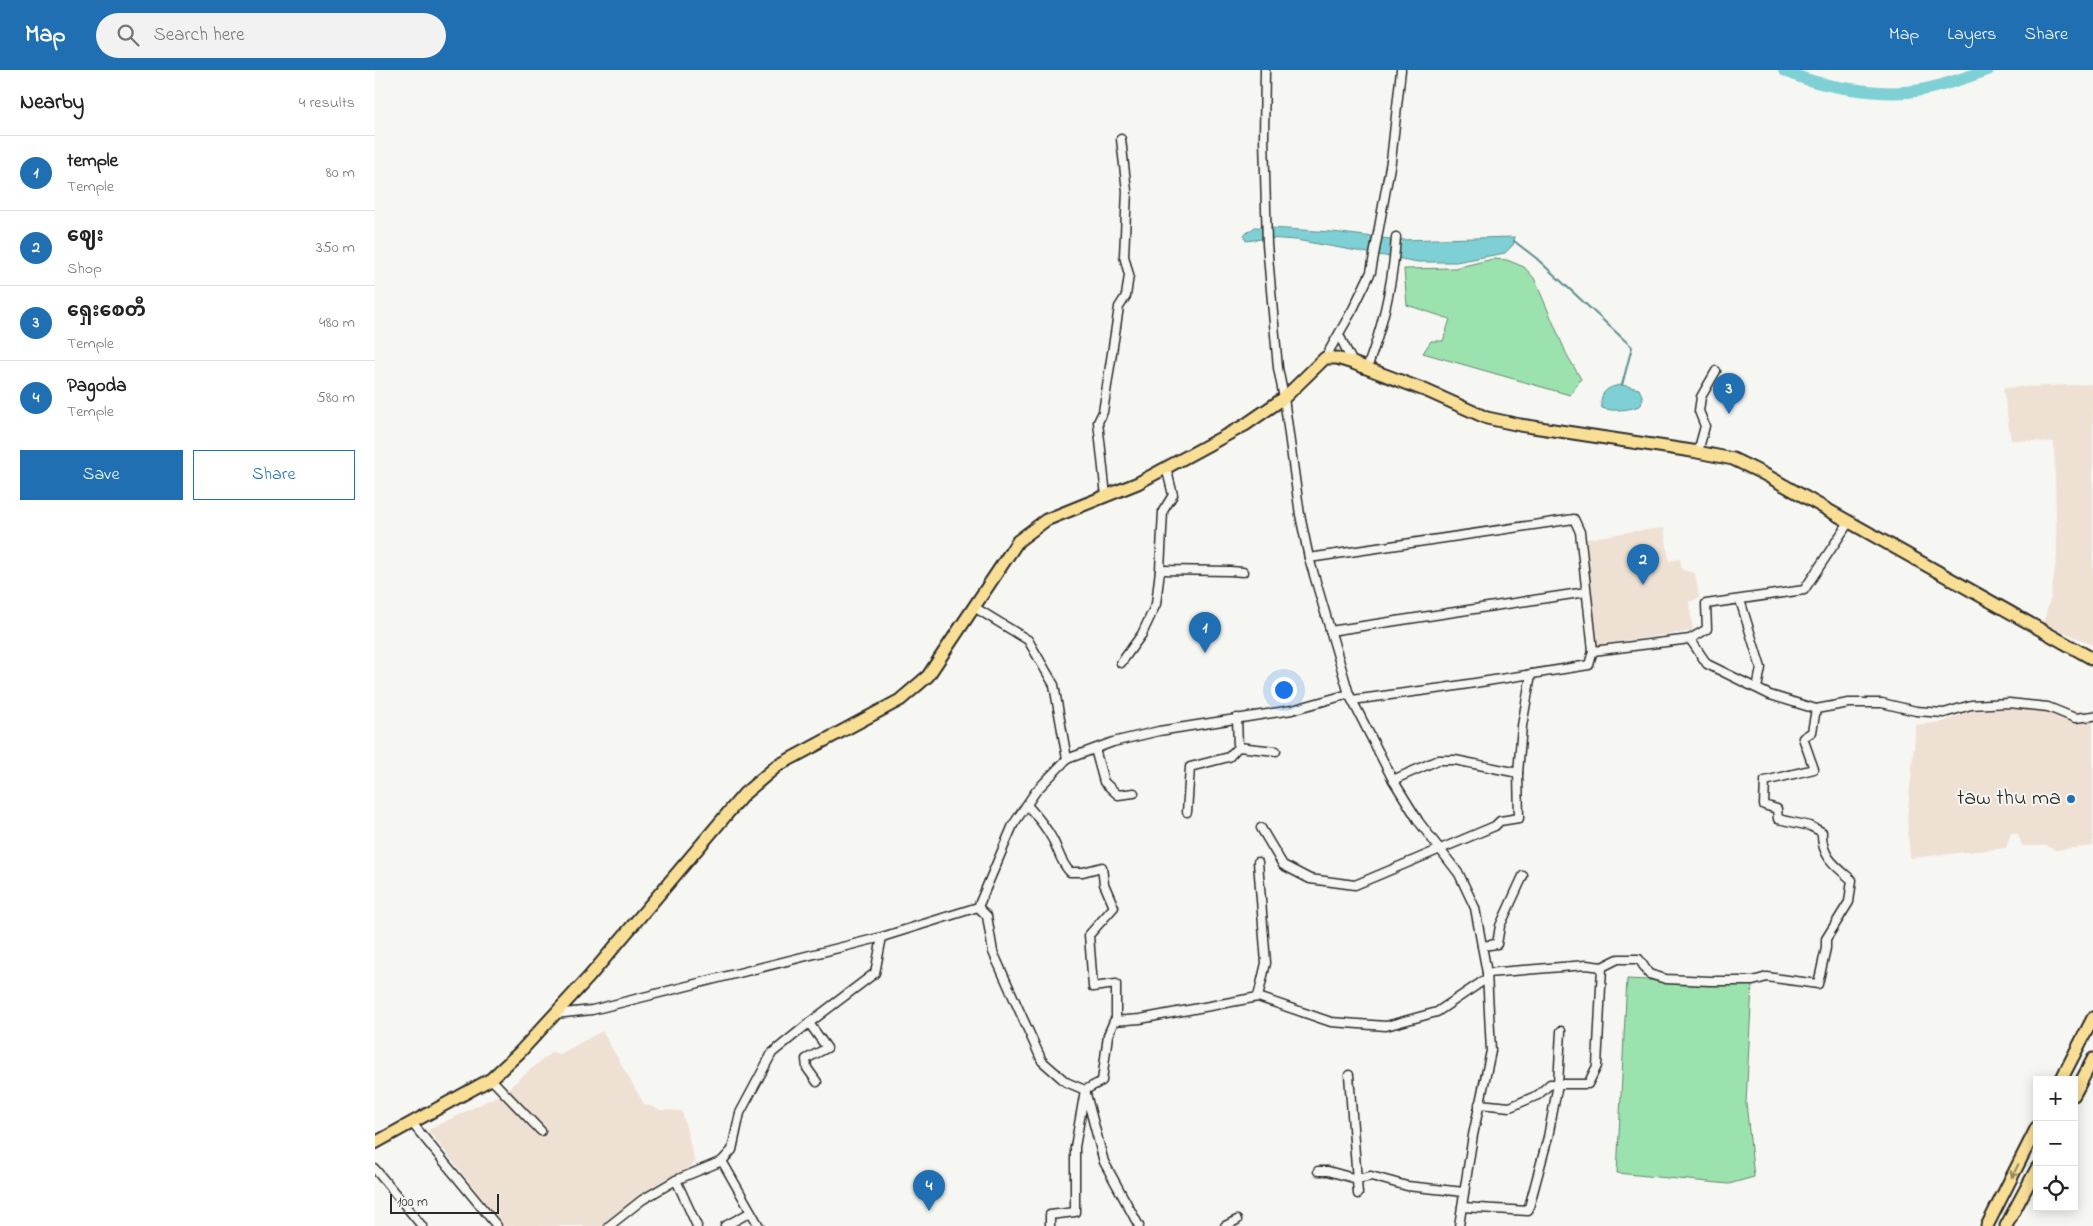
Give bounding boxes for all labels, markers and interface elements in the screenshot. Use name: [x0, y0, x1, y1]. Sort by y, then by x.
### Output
search box: [96, 13, 446, 58]
text: Map: [25, 18, 66, 53]
icon: search: [114, 21, 142, 49]
text: Search here: [154, 22, 245, 49]
text: Map: [1889, 22, 1919, 48]
text: Layers: [1947, 22, 1997, 48]
text: Share: [2025, 22, 2068, 48]
text: Nearby: [20, 88, 84, 118]
text: 4 results: [299, 91, 355, 115]
text: temple: [67, 148, 118, 175]
text: 1: [33, 161, 39, 185]
text: 80 m: [326, 161, 355, 185]
text: Temple: [67, 175, 114, 199]
text: ဈေး: [67, 223, 104, 250]
text: 2: [32, 236, 40, 260]
text: 350 m: [316, 236, 355, 260]
text: Shop: [67, 257, 102, 281]
text: ရှေးစေတီ: [67, 298, 146, 325]
text: 3: [33, 311, 39, 335]
text: 480 m: [319, 311, 355, 335]
text: Temple: [67, 332, 114, 356]
text: Pagoda: [67, 373, 127, 400]
pin: 3: [1713, 373, 1745, 414]
text: 4: [33, 386, 39, 410]
text: 580 m: [317, 386, 355, 410]
text: Temple: [67, 400, 114, 424]
button: Save: [20, 450, 183, 500]
button: Share: [193, 450, 355, 500]
pin: 2: [1627, 544, 1659, 585]
pin: 1: [1189, 612, 1221, 653]
your location: [1271, 677, 1297, 703]
place label: taw thu ma: [1957, 783, 2061, 815]
marker: taw thu ma: [2065, 793, 2077, 805]
map controls: [2033, 1076, 2078, 1211]
button: +: [2033, 1076, 2078, 1121]
button: −: [2033, 1121, 2078, 1166]
one-way arrow: [2010, 1163, 2020, 1178]
button: locate: [2033, 1166, 2078, 1211]
pin: 4: [913, 1170, 945, 1211]
scale bar: [390, 1191, 499, 1214]
text: 100 m: [397, 1192, 428, 1213]

